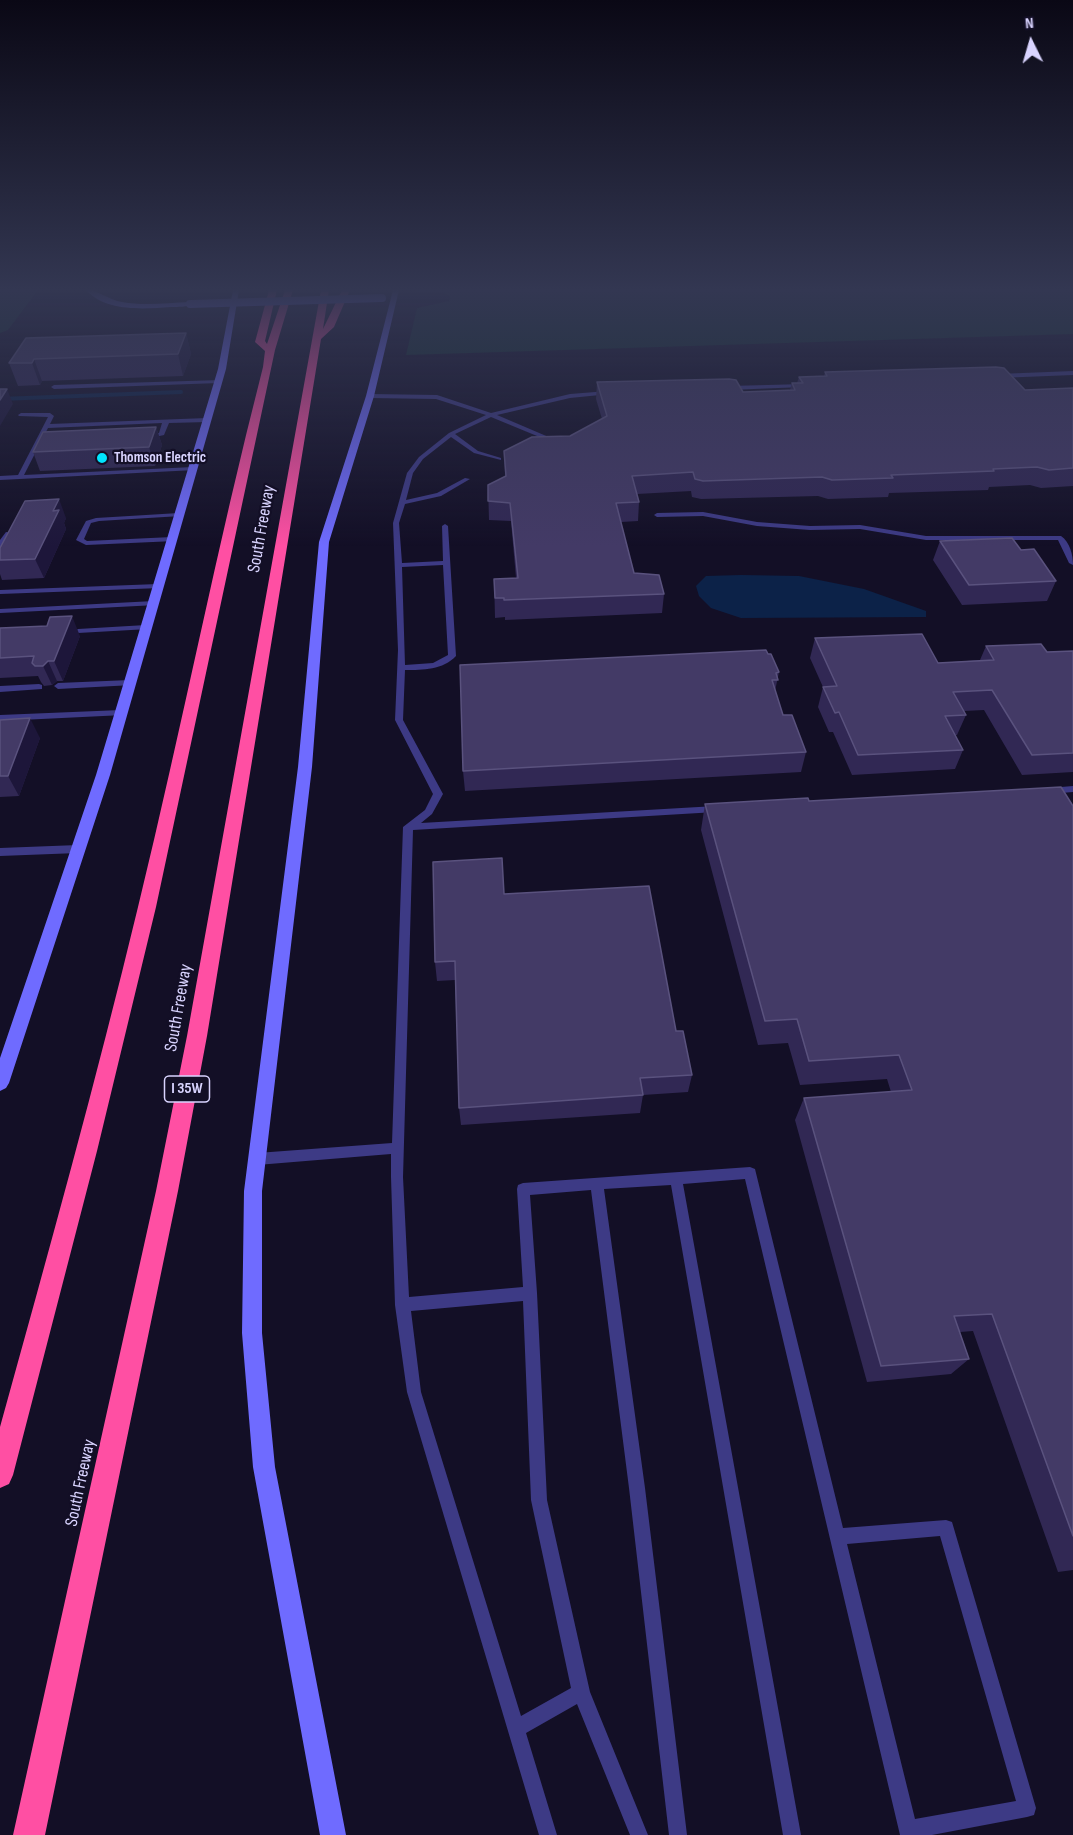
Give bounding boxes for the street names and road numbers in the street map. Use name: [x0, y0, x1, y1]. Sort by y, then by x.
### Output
street label: South Freeway: [244, 484, 280, 574]
street label: South Freeway: [161, 963, 197, 1053]
road number: I 35W: [164, 1076, 210, 1102]
street label: South Freeway: [61, 1437, 101, 1529]

